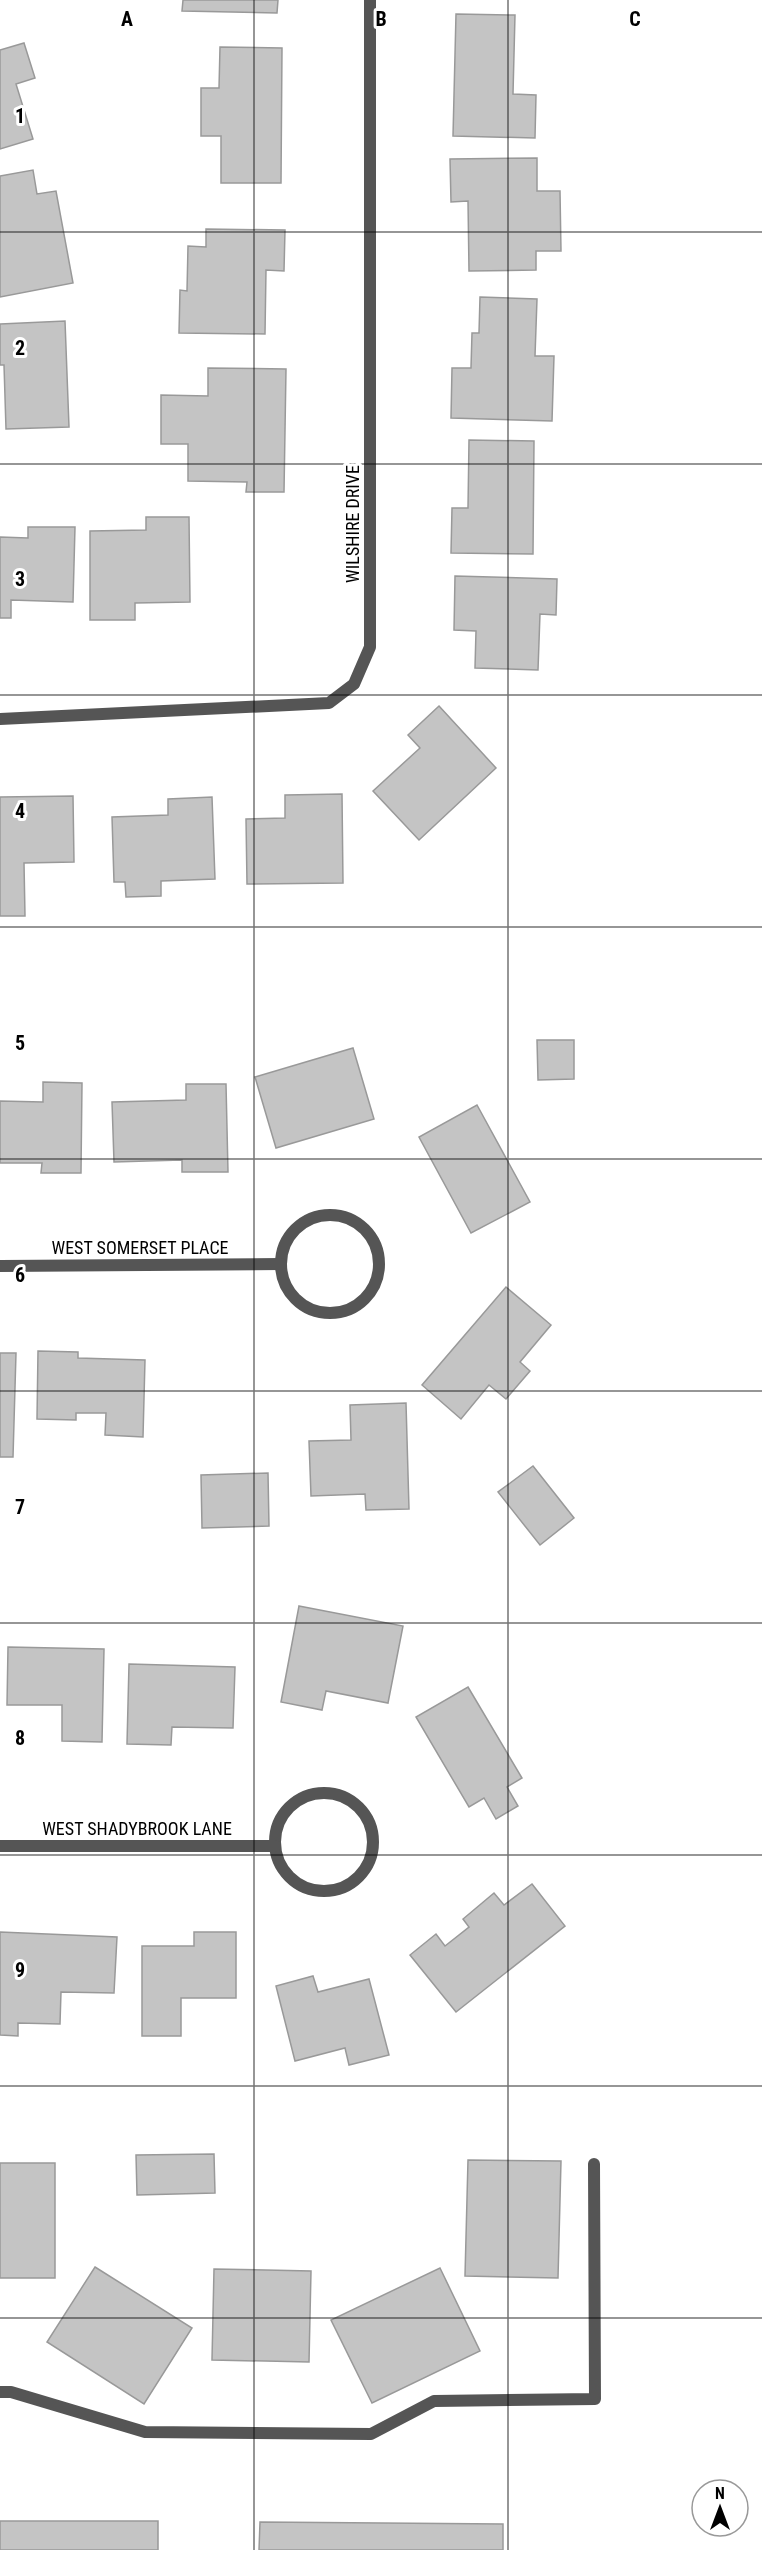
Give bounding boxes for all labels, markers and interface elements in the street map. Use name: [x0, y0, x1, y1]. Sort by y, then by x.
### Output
text: A: [121, 7, 133, 31]
text: B: [375, 7, 387, 31]
text: C: [629, 7, 641, 31]
text: 1: [15, 104, 25, 128]
text: 2: [15, 336, 25, 360]
street label: WILSHIRE DRIVE: [342, 465, 363, 583]
text: 3: [15, 567, 25, 591]
text: 4: [15, 799, 25, 823]
text: 5: [15, 1031, 25, 1055]
street label: WEST SOMERSET PLACE: [51, 1237, 229, 1258]
text: 6: [15, 1263, 25, 1287]
text: 7: [15, 1495, 25, 1519]
text: 8: [15, 1726, 25, 1750]
street label: WEST SHADYBROOK LANE: [42, 1818, 232, 1839]
text: 9: [15, 1958, 25, 1982]
north arrow: [690, 2478, 750, 2538]
text: N: [715, 2484, 725, 2503]

